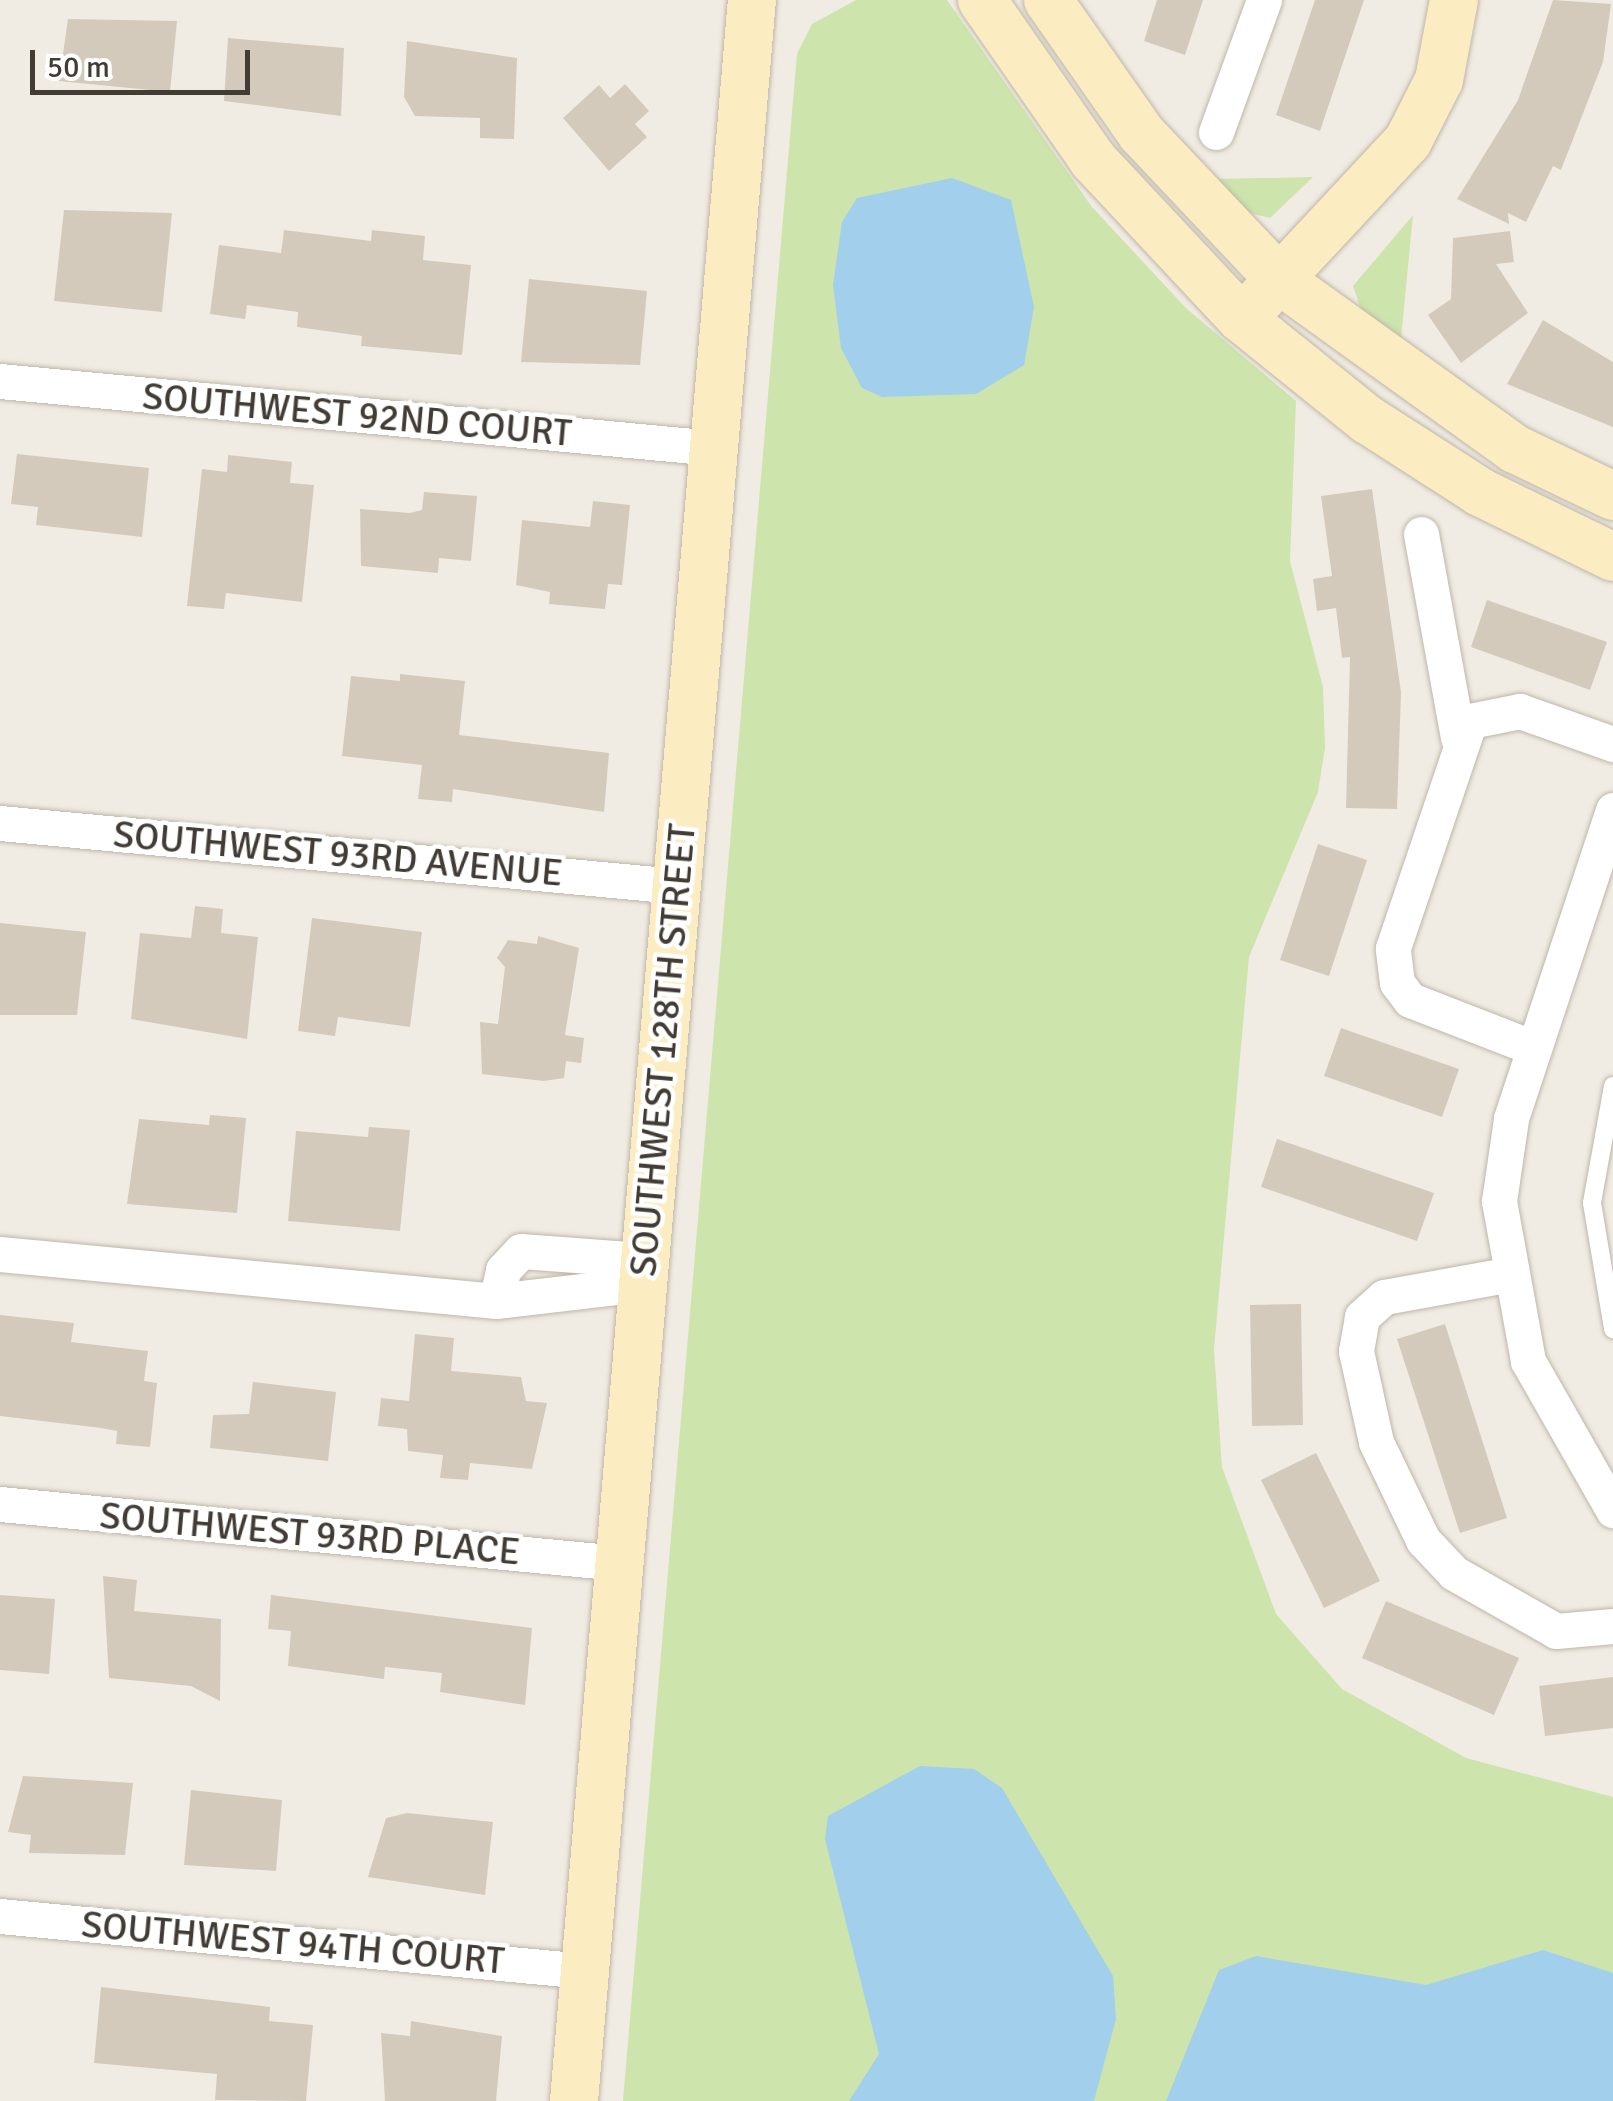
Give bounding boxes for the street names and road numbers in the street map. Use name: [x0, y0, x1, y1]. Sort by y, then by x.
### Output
street label: SOUTHWEST 92ND COURT: [141, 374, 573, 456]
street label: SOUTHWEST 93RD AVENUE: [111, 812, 565, 896]
street label: SOUTHWEST 128TH STREET: [620, 822, 706, 1278]
street label: SOUTHWEST 93RD PLACE: [98, 1493, 522, 1575]
street label: SOUTHWEST 94TH COURT: [80, 1902, 506, 1984]

